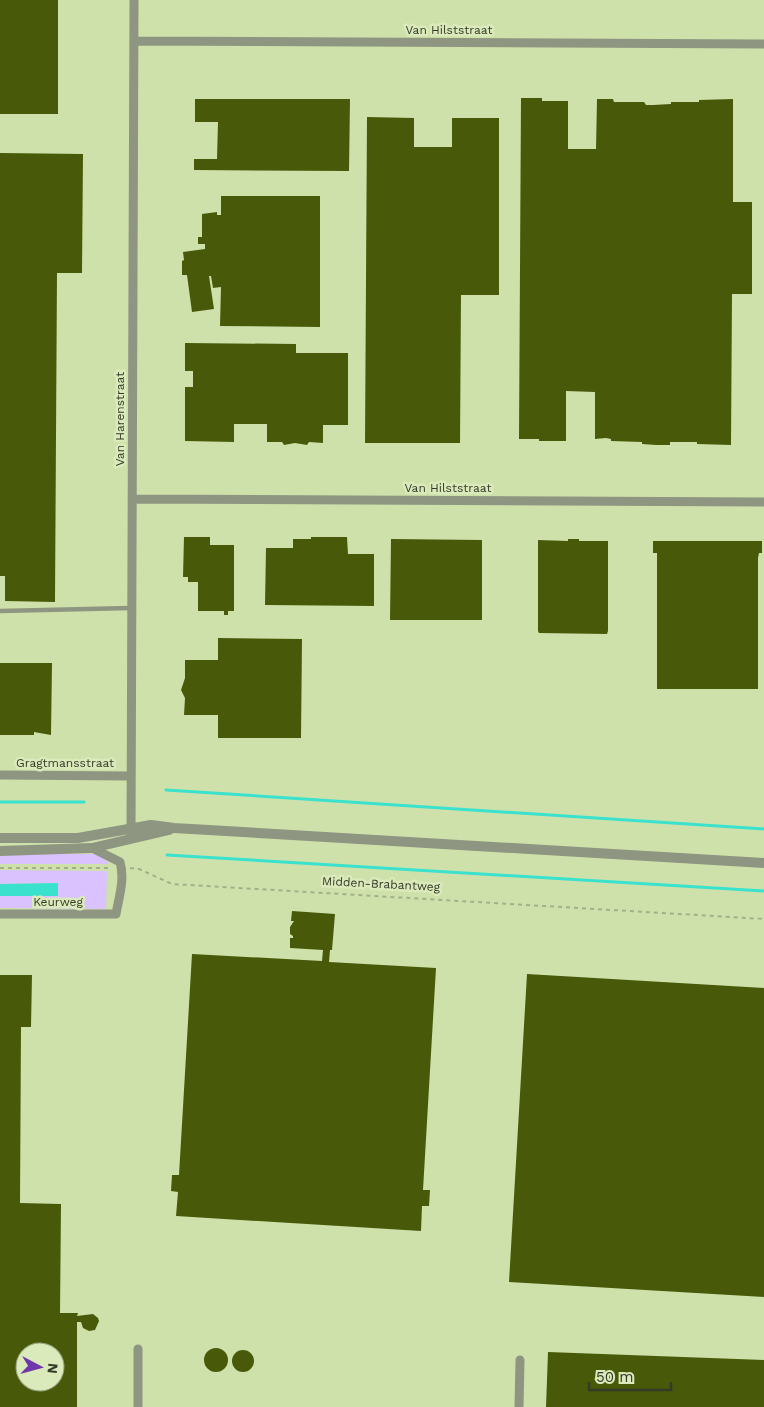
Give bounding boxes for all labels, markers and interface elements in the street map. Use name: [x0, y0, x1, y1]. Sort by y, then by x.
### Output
street label: Van Hilststraat: [406, 23, 492, 37]
street label: Van Harenstraat: [113, 372, 127, 466]
street label: Van Hilststraat: [405, 481, 491, 495]
street label: Gragtmansstraat: [16, 756, 114, 770]
street label: Midden-Brabantweg: [322, 874, 441, 894]
street label: Keurweg: [33, 895, 83, 909]
north arrow: [15, 1342, 65, 1392]
scale bar: [589, 1360, 672, 1392]
text: N: [44, 1362, 61, 1374]
text: 50 m: [596, 1368, 633, 1386]

